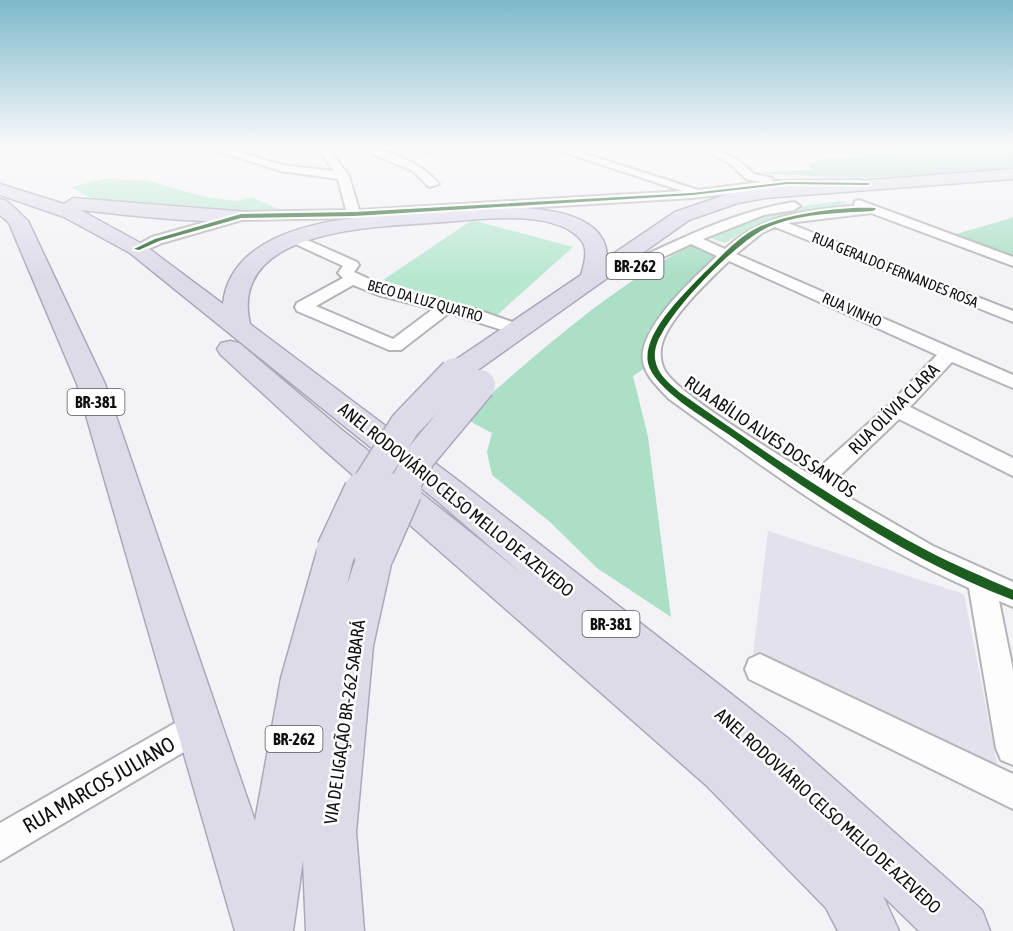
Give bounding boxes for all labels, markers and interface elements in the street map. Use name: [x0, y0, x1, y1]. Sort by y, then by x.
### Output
street label: RUA GERALDO FERNANDES ROSA: [810, 228, 981, 311]
road number: BR-262: [606, 253, 664, 279]
street label: BECO DA LUZ QUATRO: [366, 276, 485, 325]
street label: RUA VINHO: [820, 289, 885, 330]
street label: RUA OLÍVIA CLARA: [844, 359, 943, 458]
street label: RUA ABÍLIO ALVES DOS SANTOS: [681, 371, 860, 502]
road number: BR-381: [68, 389, 124, 415]
street label: ANEL RODOVIÁRIO CELSO MELLO DE AZEVEDO: [334, 398, 578, 601]
road number: BR-381: [582, 611, 640, 637]
street label: VIA DE LIGAÇÃO BR-262 SABARÁ: [320, 618, 369, 825]
street label: ANEL RODOVIÁRIO CELSO MELLO DE AZEVEDO: [711, 704, 946, 918]
road number: BR-262: [266, 726, 322, 752]
street label: RUA MARCOS JULIANO: [18, 731, 179, 837]

